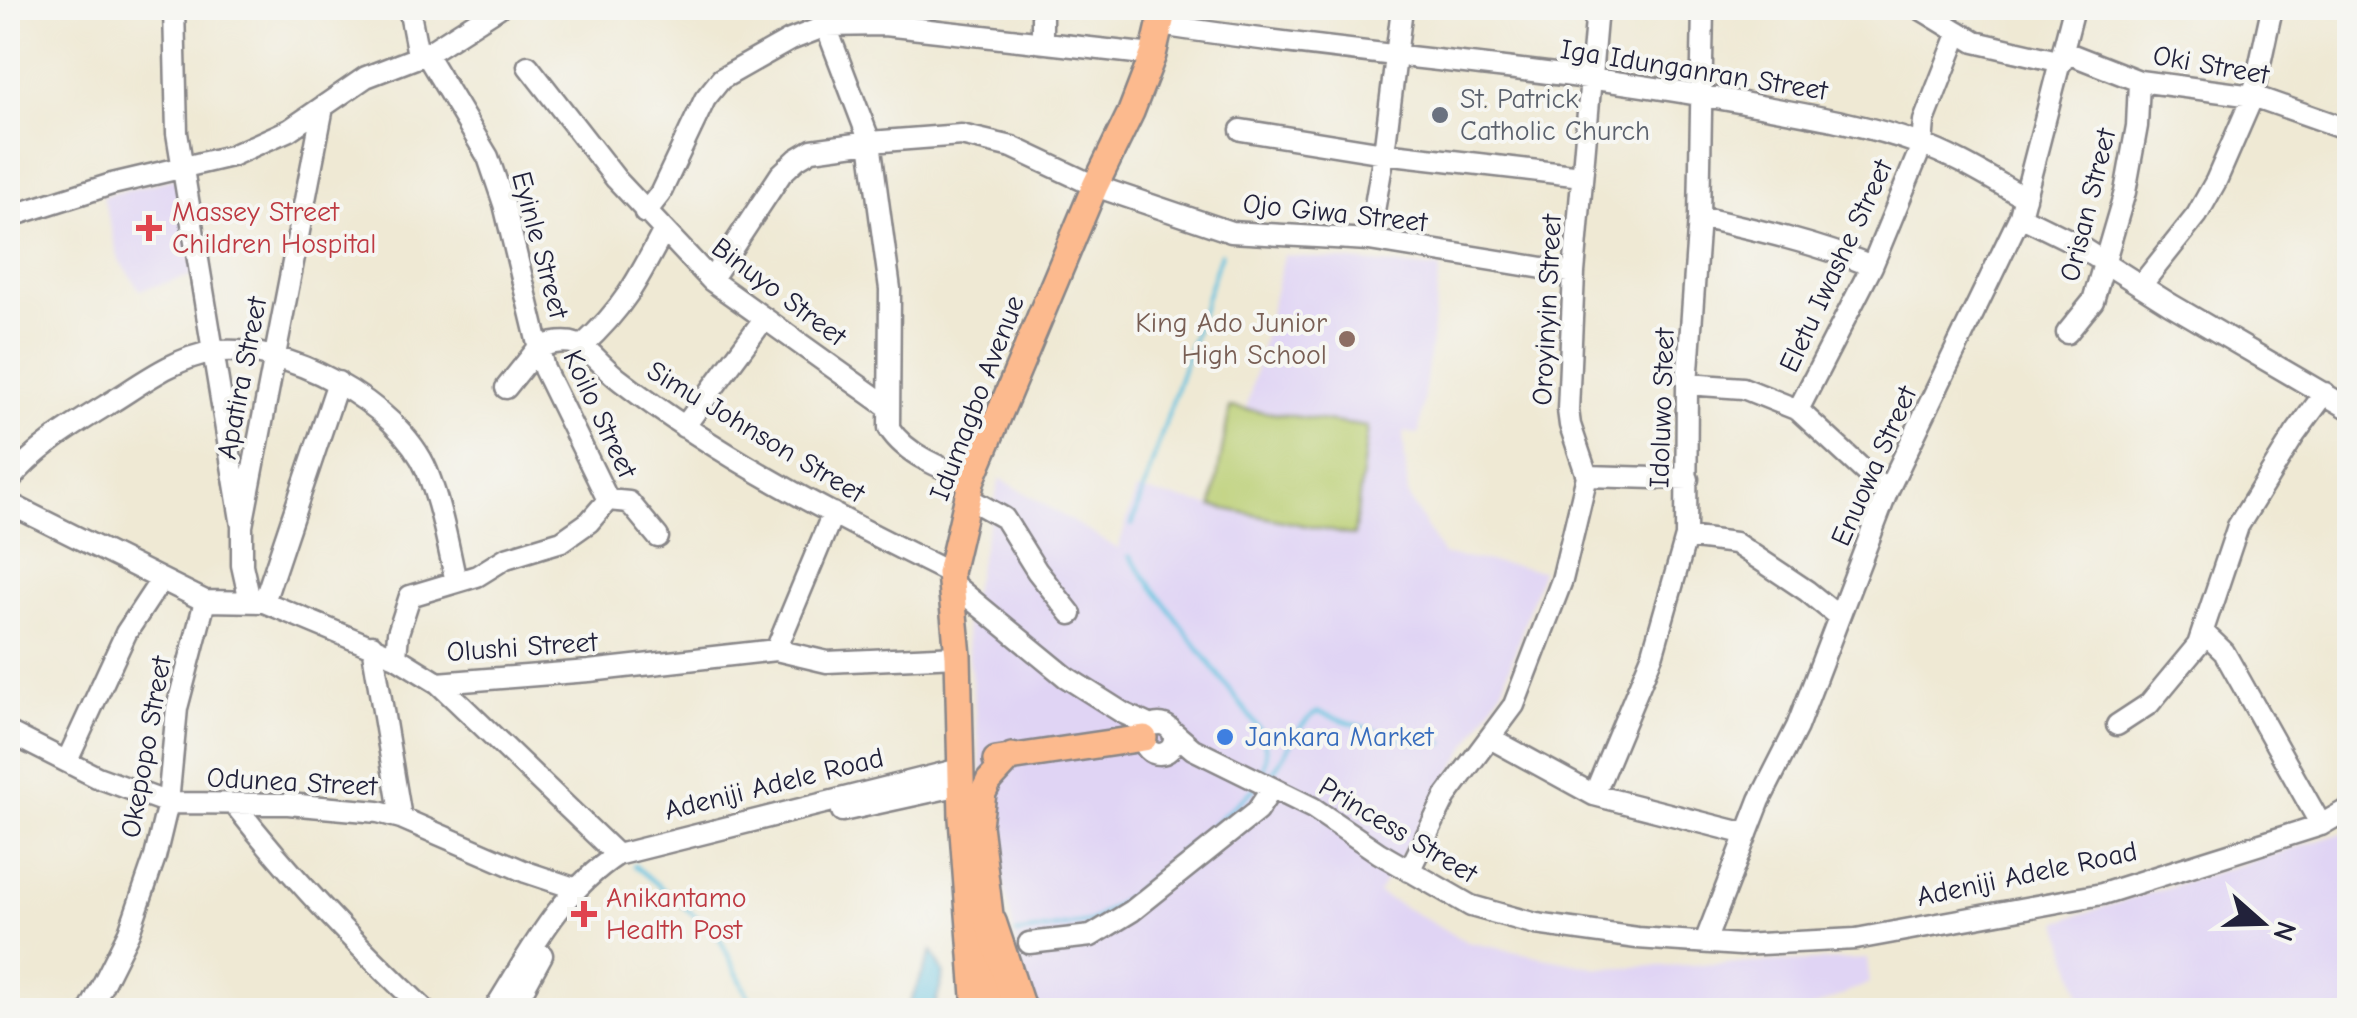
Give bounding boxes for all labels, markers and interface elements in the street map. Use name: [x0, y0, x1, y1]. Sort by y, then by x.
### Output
street label: Iga Idunganran Street: [1558, 33, 1831, 107]
street label: Oki Street: [2150, 39, 2273, 91]
place label: St. Patrick Catholic Church: [1460, 83, 1650, 147]
marker: St. Patrick Catholic Church: [1429, 104, 1451, 126]
street label: Orisan Street: [2054, 124, 2123, 285]
street label: Eletu Iwashe Street: [1773, 154, 1900, 377]
street label: Eyinle Street: [505, 168, 575, 323]
street label: Ojo Giwa Street: [1241, 187, 1430, 239]
place label: Massey Street Children Hospital: [172, 196, 377, 260]
street label: Oroyinyin Street: [1526, 213, 1568, 406]
marker: Massey Street Children Hospital: [136, 215, 162, 241]
street label: Binuyo Street: [706, 231, 853, 353]
street label: Idumagbo Avenue: [923, 291, 1031, 505]
street label: Apatira Street: [211, 293, 274, 462]
place label: King Ado Junior High School: [1135, 307, 1327, 371]
street label: Idoluwo Steet: [1643, 326, 1681, 489]
marker: King Ado Junior High School: [1336, 328, 1358, 350]
street label: Koilo Street: [556, 345, 644, 484]
street label: Simu Johnson Street: [641, 354, 871, 510]
street label: Enuowa Street: [1825, 380, 1924, 551]
street label: Olushi Street: [446, 626, 599, 668]
street label: Okepopo Street: [114, 653, 178, 840]
place label: Jankara Market: [1245, 721, 1435, 753]
marker: Jankara Market: [1214, 726, 1236, 748]
street label: Adeniji Adele Road: [661, 741, 887, 827]
street label: Odunea Street: [206, 762, 379, 802]
street label: Princess Street: [1313, 770, 1484, 890]
street label: Adeniji Adele Road: [1914, 835, 2140, 913]
north arrow: [2212, 873, 2312, 973]
place label: Anikantamo Health Post: [606, 882, 747, 946]
marker: Anikantamo Health Post: [571, 901, 597, 927]
text: N: [2266, 917, 2303, 945]

